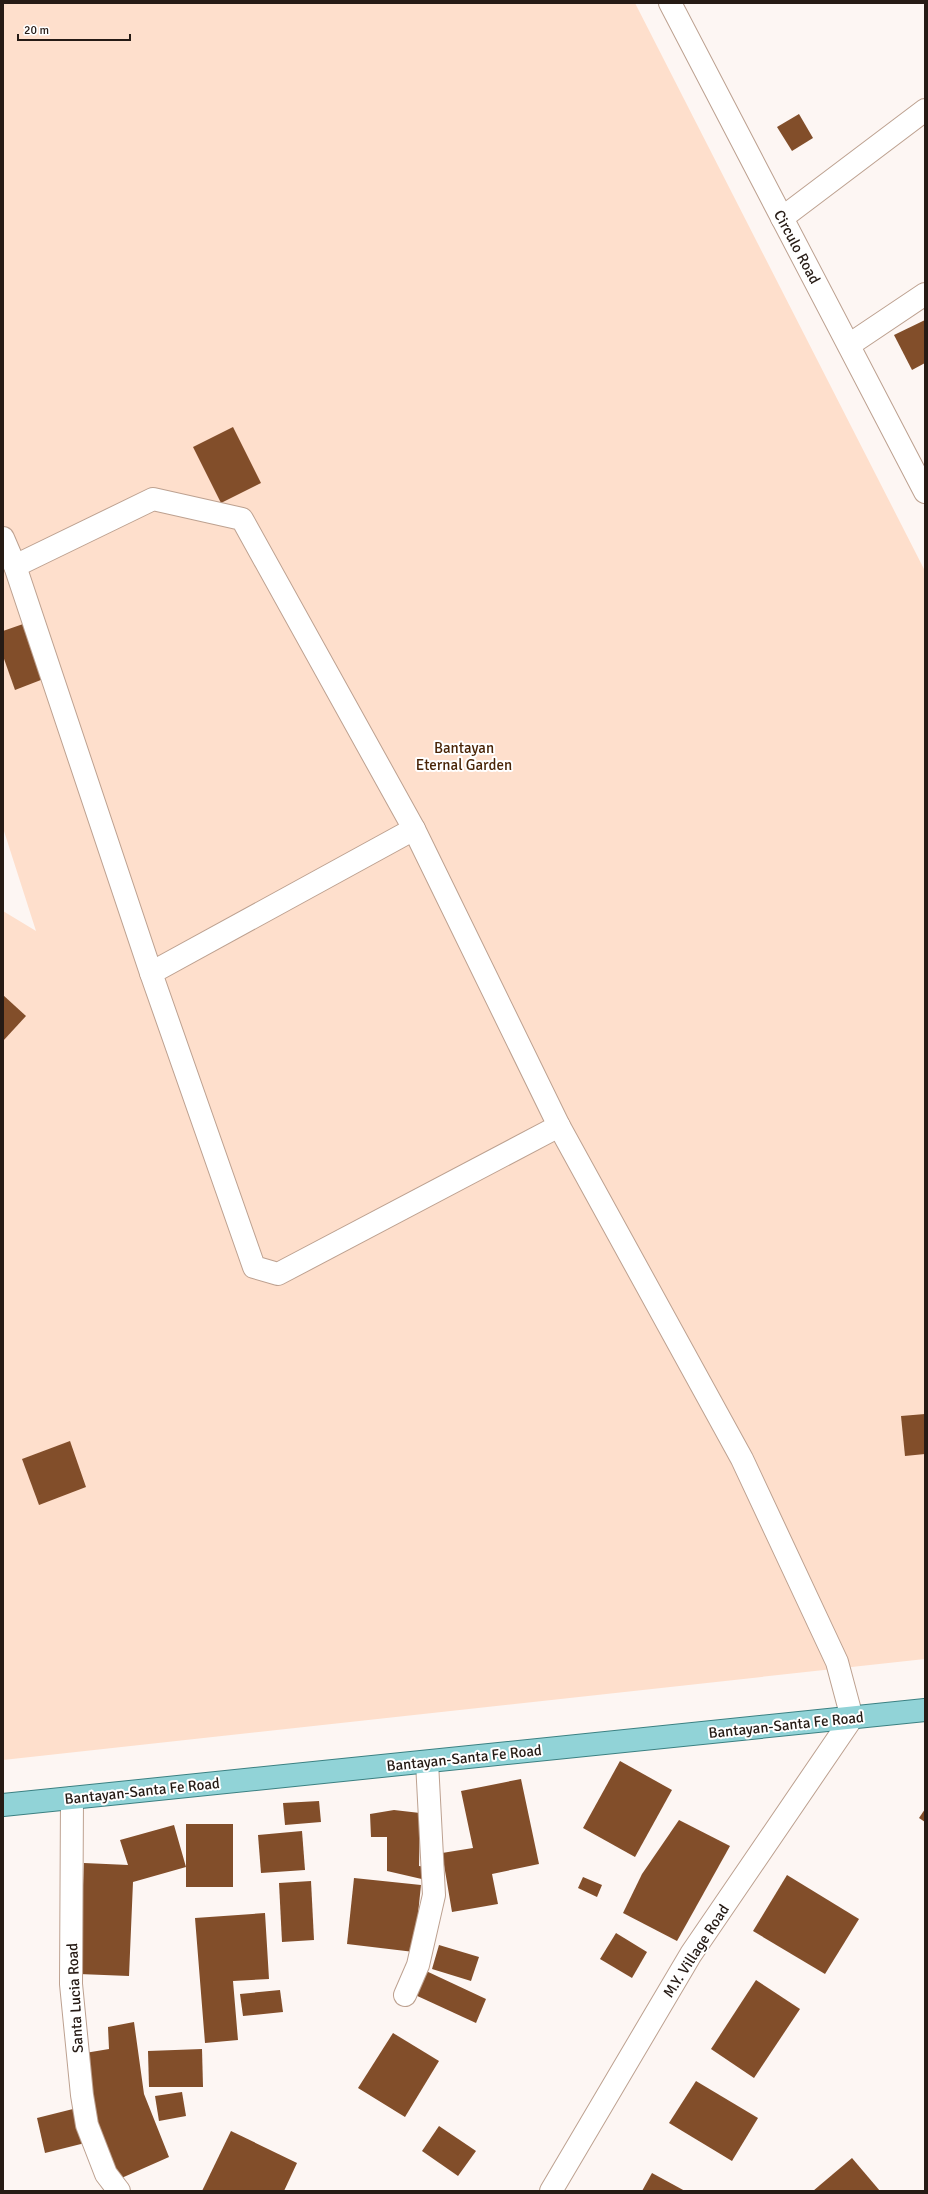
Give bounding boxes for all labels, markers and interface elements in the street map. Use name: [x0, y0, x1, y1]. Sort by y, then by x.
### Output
scale bar: [18, 16, 130, 42]
text: 20 m: [24, 23, 49, 38]
street label: Circulo Road: [770, 207, 824, 287]
park label: Bantayan Eternal Garden: [416, 739, 512, 774]
street label: Bantayan-Santa Fe Road: [707, 1708, 865, 1742]
street label: Bantayan-Santa Fe Road: [385, 1741, 543, 1775]
street label: Bantayan-Santa Fe Road: [63, 1774, 221, 1808]
street label: M.Y. Village Road: [659, 1901, 733, 2001]
street label: Santa Lucia Road: [63, 1942, 87, 2053]

